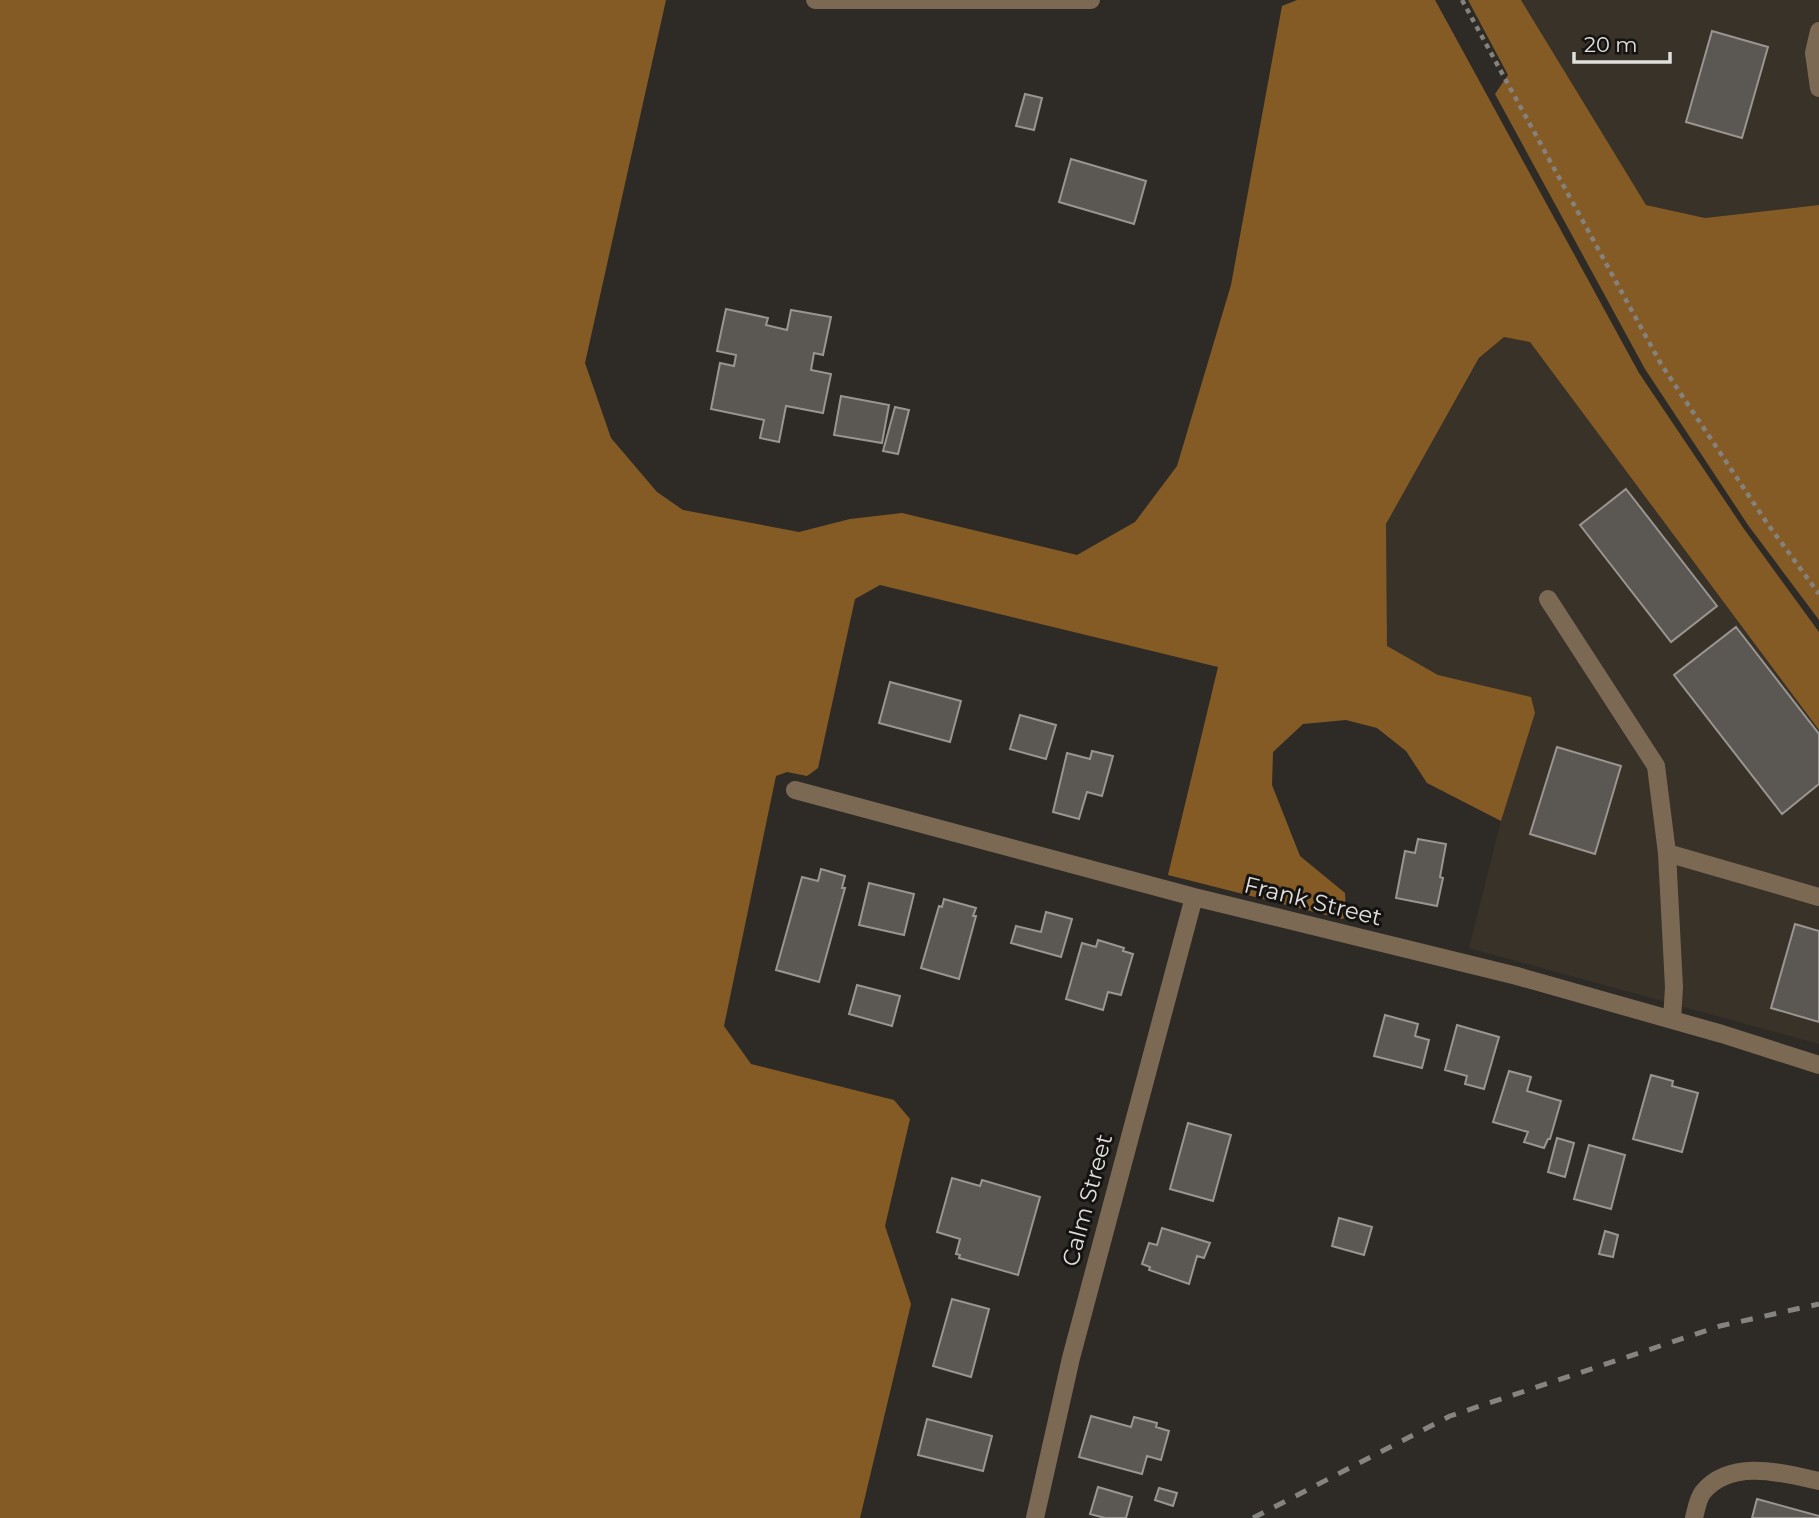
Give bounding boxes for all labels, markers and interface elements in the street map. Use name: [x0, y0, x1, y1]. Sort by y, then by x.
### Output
scale bar: [1574, 21, 1670, 65]
text: 20 m: [1584, 32, 1638, 57]
street label: Frank Street: [1241, 870, 1385, 932]
street label: Calm Street: [1056, 1131, 1118, 1269]

